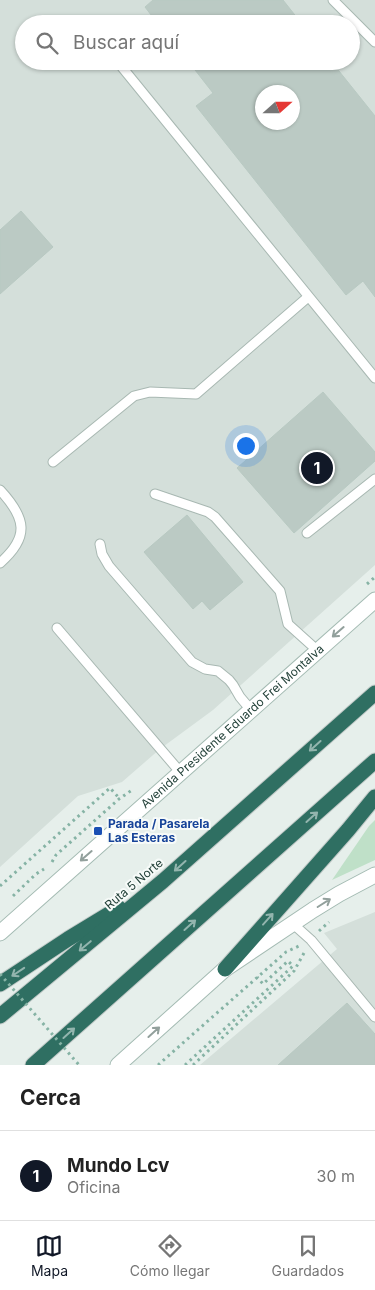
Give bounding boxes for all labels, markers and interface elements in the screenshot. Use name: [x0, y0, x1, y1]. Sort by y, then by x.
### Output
search box: [15, 15, 360, 70]
icon: search: [33, 29, 61, 57]
text: Buscar aquí: [73, 31, 179, 54]
north arrow: [255, 85, 300, 130]
your location: [233, 433, 259, 459]
pin: 1: [301, 449, 333, 487]
one-way arrow: [332, 626, 345, 638]
street label: Avenida Presidente Eduardo Frei Montalva: [138, 641, 327, 811]
one-way arrow: [308, 740, 321, 752]
one-way arrow: [305, 811, 318, 823]
place label: Parada / Pasarela Las Esteras: [108, 816, 209, 845]
marker: Parada / Pasarela Las Esteras: [92, 825, 104, 837]
one-way arrow: [80, 851, 93, 862]
street label: Ruta 5 Norte: [102, 855, 166, 912]
one-way arrow: [173, 860, 186, 871]
one-way arrow: [316, 898, 330, 908]
one-way arrow: [262, 912, 274, 925]
one-way arrow: [184, 919, 197, 930]
one-way arrow: [79, 940, 92, 951]
one-way arrow: [11, 967, 25, 977]
one-way arrow: [62, 1027, 75, 1038]
one-way arrow: [147, 1027, 160, 1038]
text: Cerca: [20, 1085, 81, 1110]
text: Mundo Lcv: [67, 1154, 169, 1177]
text: 1: [33, 1166, 39, 1186]
text: 30 m: [317, 1166, 355, 1186]
text: Oficina: [67, 1177, 120, 1197]
tab: Mapa: [31, 1232, 68, 1279]
tab: Cómo llegar: [130, 1232, 210, 1279]
tab: Guardados: [272, 1232, 344, 1279]

